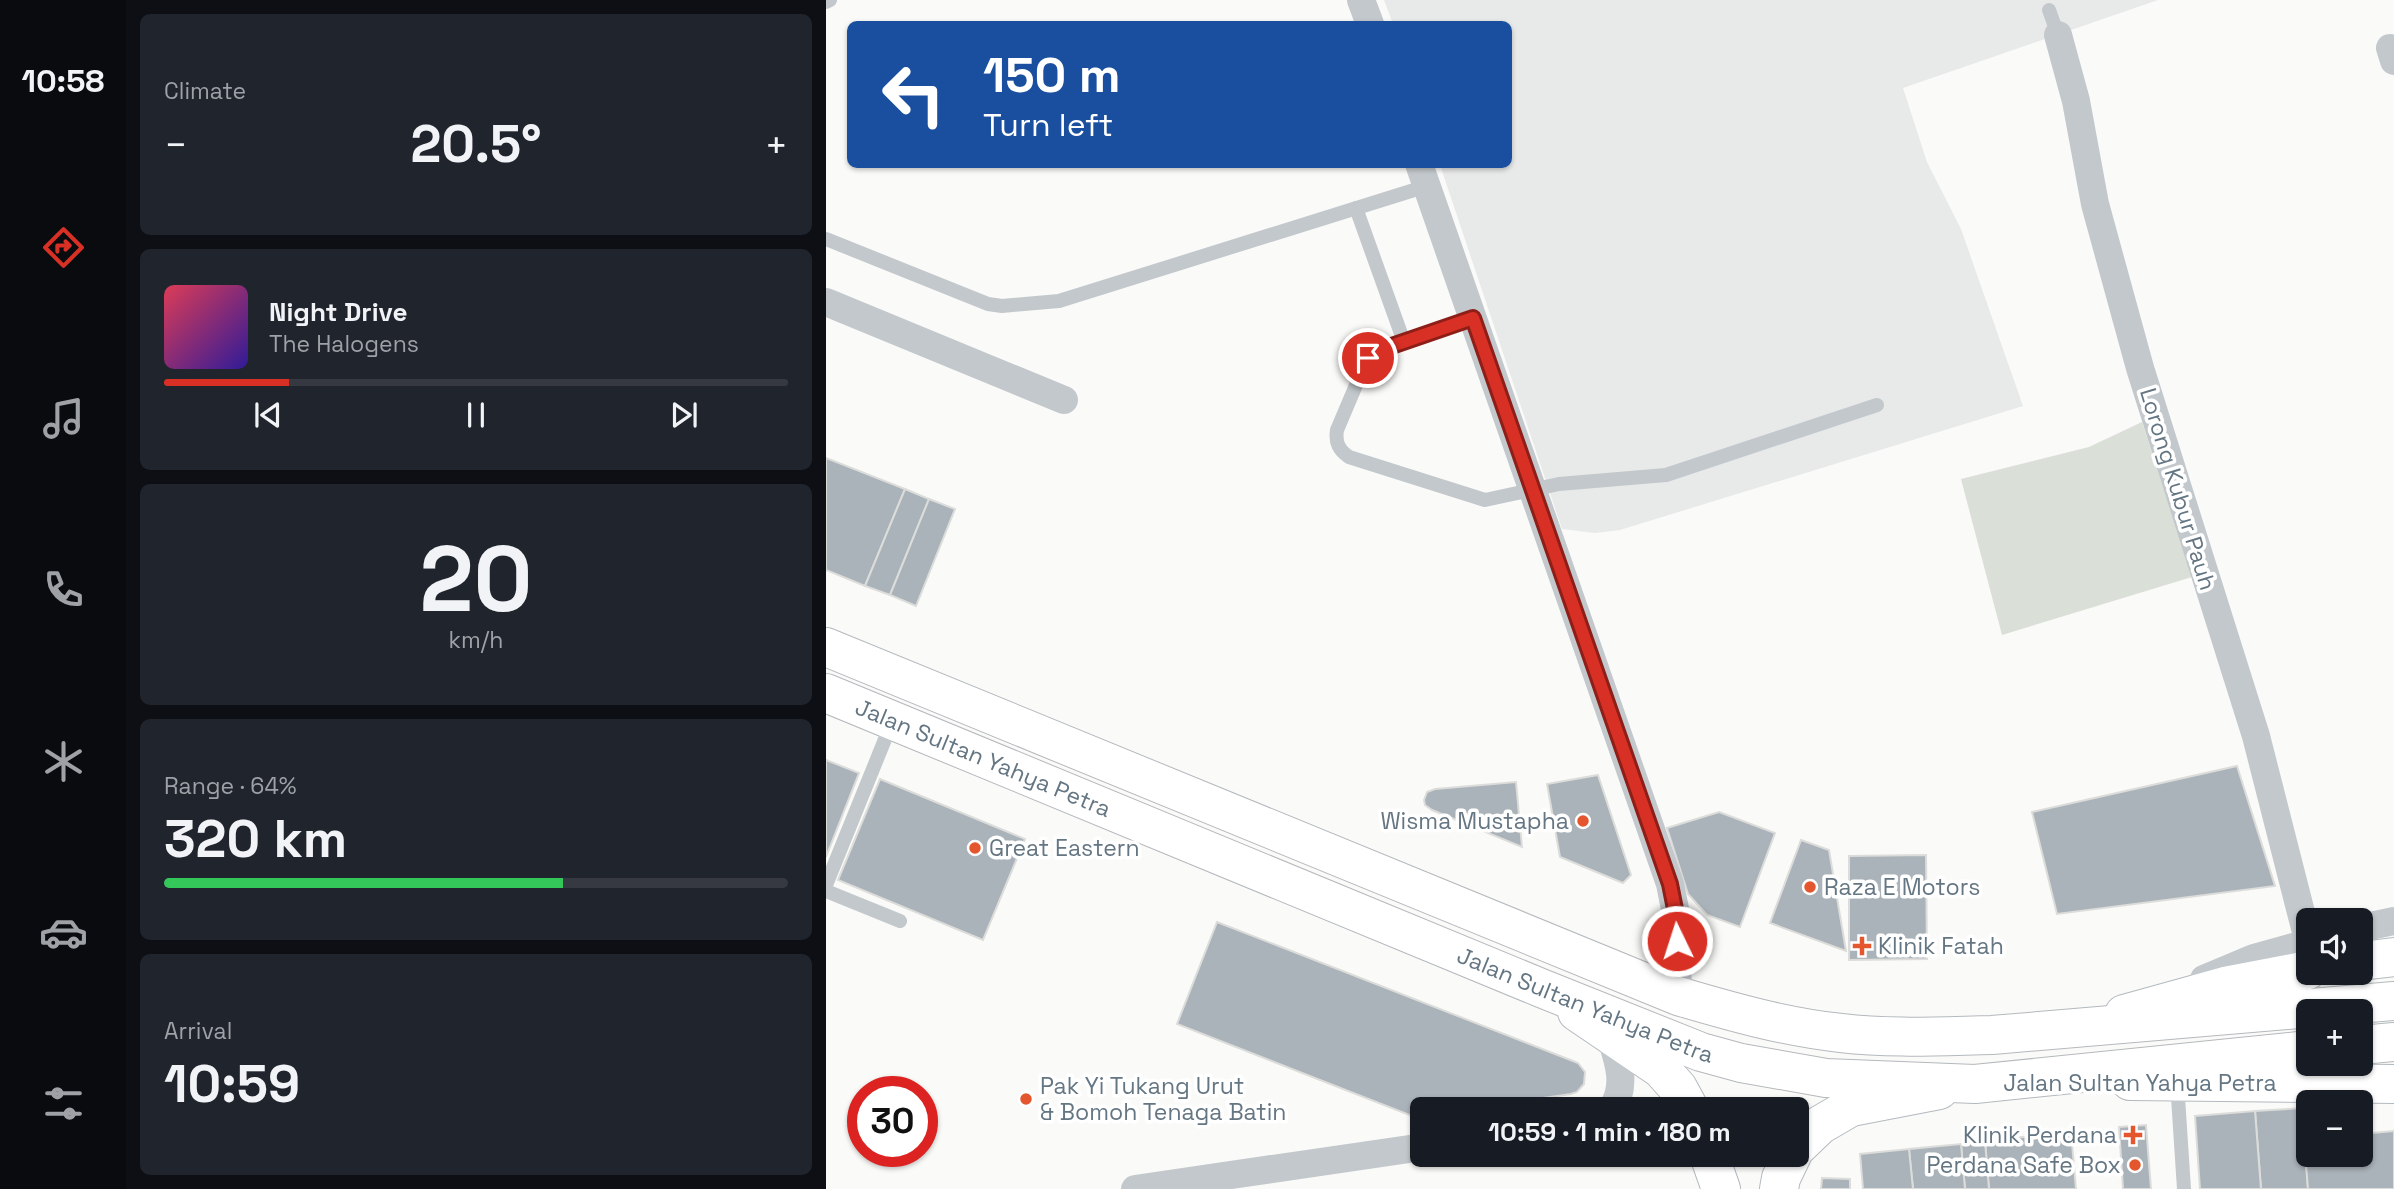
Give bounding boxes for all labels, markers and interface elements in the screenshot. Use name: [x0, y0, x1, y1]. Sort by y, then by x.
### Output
text: 150 m: [983, 44, 1121, 106]
icon: left: [868, 49, 959, 140]
text: 10:58: [21, 61, 105, 101]
text: Climate: [164, 76, 246, 106]
text: Turn left: [983, 105, 1113, 145]
text: 20.5°: [410, 111, 542, 177]
text: −: [164, 121, 188, 169]
text: +: [764, 121, 788, 169]
icon: directions: [39, 223, 88, 272]
text: Night Drive: [269, 295, 407, 329]
pin: [1338, 328, 1398, 388]
text: The Halogens: [269, 329, 419, 359]
icon: arrive: [1349, 339, 1387, 377]
street label: Lorong Kubur Pauh: [2133, 384, 2223, 594]
icon: music: [39, 394, 88, 443]
icon: previous: [249, 396, 287, 434]
icon: pause: [457, 396, 495, 434]
icon: next: [665, 396, 703, 434]
text: 20: [419, 521, 533, 638]
icon: phone: [39, 565, 88, 614]
text: km/h: [449, 625, 503, 655]
street label: Jalan Sultan Yahya Petra: [851, 692, 1115, 824]
icon: climate: [39, 737, 88, 786]
text: Range · 64%: [164, 771, 297, 801]
text: 320 km: [164, 806, 347, 872]
place label: Wisma Mustapha: [1380, 806, 1569, 836]
marker: Wisma Mustapha: [1575, 813, 1591, 829]
place label: Great Eastern: [989, 833, 1140, 863]
marker: Great Eastern: [967, 840, 983, 856]
place label: Raza E Motors: [1824, 872, 1980, 902]
marker: Raza E Motors: [1802, 879, 1818, 895]
position arrow: [1640, 904, 1714, 978]
icon: car: [39, 908, 88, 957]
map controls: [2296, 908, 2373, 1167]
button: sound: [2296, 908, 2373, 985]
place label: Klinik Fatah: [1878, 931, 2004, 961]
marker: Klinik Fatah: [1852, 936, 1872, 956]
street label: Jalan Sultan Yahya Petra: [1453, 940, 1717, 1070]
button: +: [2296, 999, 2373, 1076]
text: Arrival: [164, 1016, 232, 1046]
text: 10:59: [164, 1051, 300, 1117]
street label: Jalan Sultan Yahya Petra: [2003, 1068, 2277, 1098]
place label: Pak Yi Tukang Urut & Bomoh Tenaga Batin: [1040, 1071, 1286, 1127]
speed limit sign: 30: [847, 1076, 938, 1167]
icon: filters: [39, 1079, 88, 1128]
button: −: [2296, 1090, 2373, 1167]
marker: Pak Yi Tukang Urut & Bomoh Tenaga Batin: [1018, 1091, 1034, 1107]
text: 10:59 · 1 min · 180 m: [1488, 1115, 1731, 1149]
place label: Klinik Perdana: [1963, 1120, 2117, 1150]
marker: Klinik Perdana: [2123, 1125, 2143, 1145]
place label: Perdana Safe Box: [1926, 1150, 2121, 1180]
marker: Perdana Safe Box: [2127, 1157, 2143, 1173]

